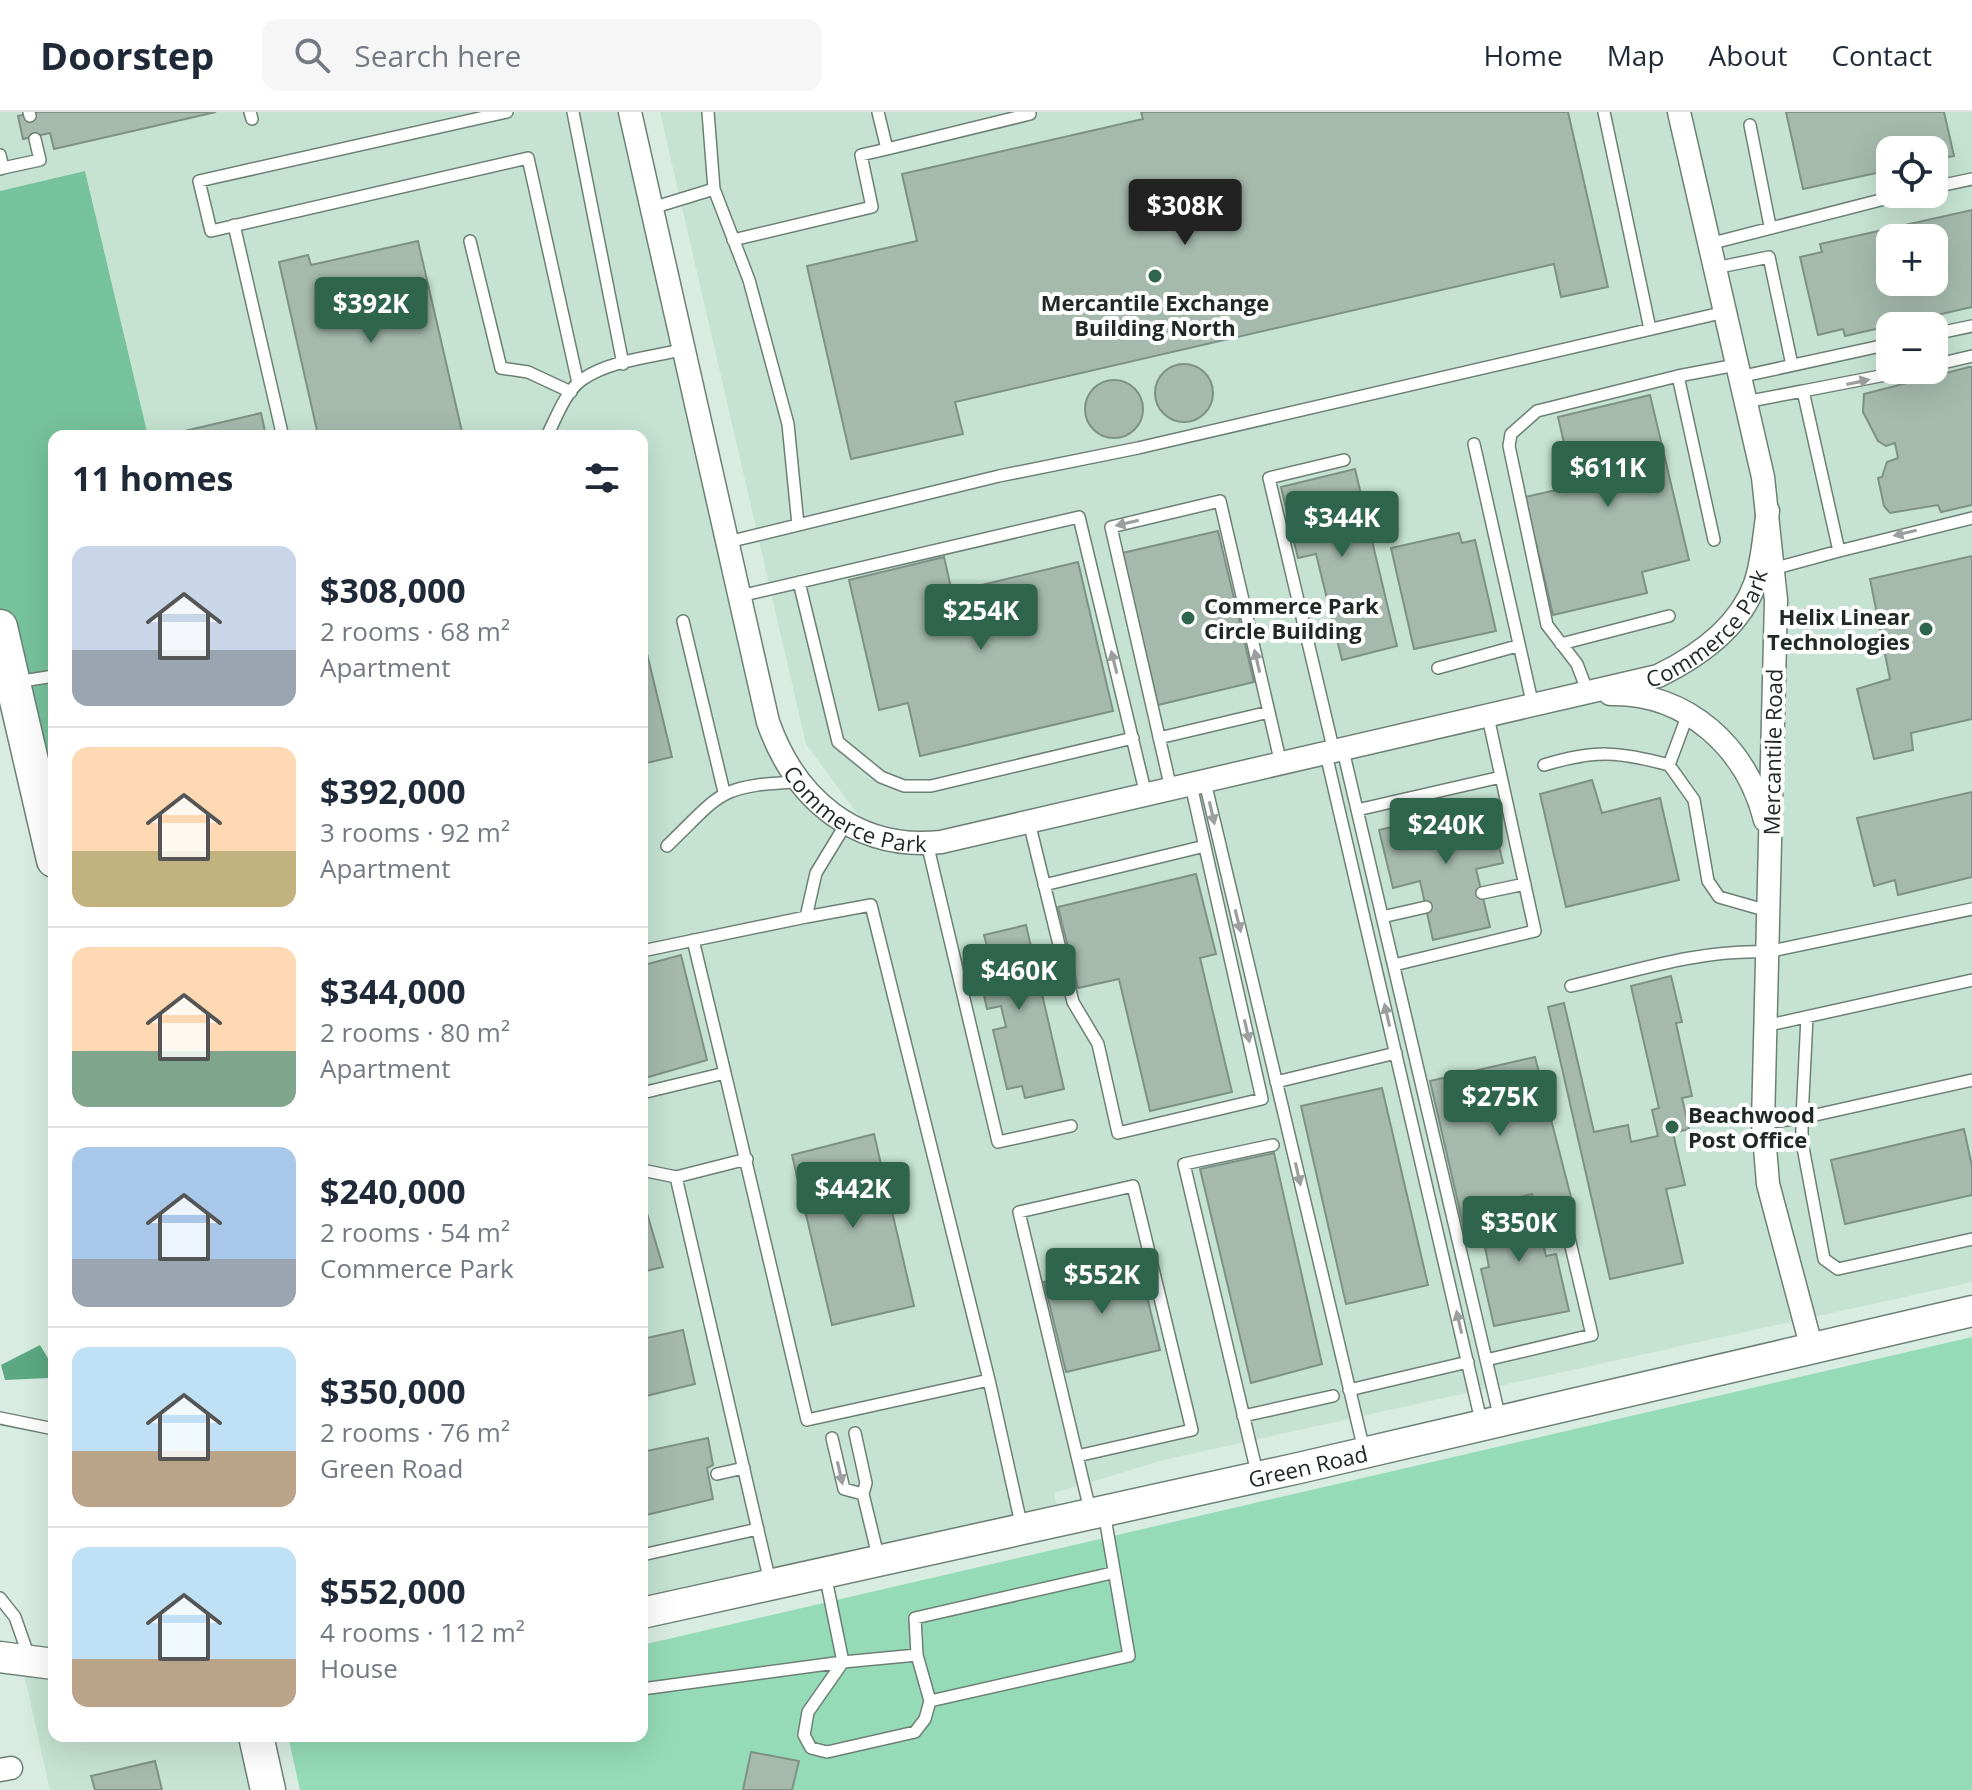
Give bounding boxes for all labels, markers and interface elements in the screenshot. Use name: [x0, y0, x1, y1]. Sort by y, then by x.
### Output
search box: [262, 19, 822, 91]
text: Doorstep: [40, 29, 214, 81]
icon: search: [290, 33, 334, 77]
text: Search here: [354, 35, 521, 76]
text: Home: [1484, 36, 1563, 74]
text: Map: [1607, 36, 1665, 74]
text: About: [1709, 36, 1787, 74]
text: Contact: [1831, 36, 1932, 74]
map controls: [1876, 136, 1948, 384]
button: locate: [1876, 136, 1948, 208]
pin: $308K: [1129, 179, 1241, 247]
text: $308K: [1147, 187, 1223, 223]
button: +: [1876, 224, 1948, 296]
marker: Mercantile Exchange Building North: [1146, 267, 1164, 285]
pin: $392K: [315, 277, 427, 345]
text: $392K: [333, 285, 409, 321]
place label: Mercantile Exchange Building North: [1041, 287, 1269, 342]
button: −: [1876, 312, 1948, 384]
one-way arrow: [1845, 375, 1870, 388]
pin: $611K: [1552, 441, 1664, 509]
text: $611K: [1570, 449, 1646, 485]
text: 11 homes: [72, 455, 233, 501]
icon: filters: [580, 456, 624, 500]
pin: $344K: [1286, 491, 1398, 559]
text: $344K: [1304, 499, 1380, 535]
one-way arrow: [1114, 517, 1139, 530]
one-way arrow: [1893, 527, 1918, 540]
street label: Commerce Park: [1643, 566, 1774, 693]
text: $308,000: [320, 567, 466, 613]
icon: home: [136, 578, 232, 674]
pin: $254K: [925, 584, 1037, 652]
place label: Commerce Park Circle Building: [1204, 590, 1379, 645]
text: $254K: [943, 592, 1019, 628]
place label: Helix Linear Technologies: [1767, 601, 1910, 656]
marker: Commerce Park Circle Building: [1179, 609, 1197, 627]
text: 2 rooms · 68 m²: [320, 613, 510, 649]
marker: Helix Linear Technologies: [1917, 620, 1935, 638]
one-way arrow: [1250, 648, 1263, 673]
text: Apartment: [320, 649, 451, 685]
one-way arrow: [1108, 649, 1120, 674]
street label: Mercantile Road: [1756, 668, 1788, 836]
street label: Commerce Park: [777, 759, 927, 858]
text: $392,000: [320, 768, 466, 814]
icon: home: [136, 779, 232, 875]
pin: $240K: [1390, 798, 1502, 866]
one-way arrow: [1207, 801, 1219, 826]
text: $240K: [1408, 806, 1484, 842]
text: 3 rooms · 92 m²: [320, 814, 510, 850]
text: Apartment: [320, 850, 451, 886]
one-way arrow: [1232, 909, 1245, 934]
pin: $460K: [963, 944, 1075, 1012]
text: $460K: [981, 952, 1057, 988]
text: $344,000: [320, 968, 466, 1014]
icon: home: [136, 979, 232, 1075]
one-way arrow: [1380, 1002, 1393, 1027]
text: 2 rooms · 80 m²: [320, 1014, 510, 1050]
one-way arrow: [1241, 1019, 1254, 1044]
text: Apartment: [320, 1050, 451, 1086]
pin: $275K: [1444, 1070, 1556, 1138]
text: $275K: [1462, 1078, 1538, 1114]
place label: Beachwood Post Office: [1688, 1099, 1815, 1154]
marker: Beachwood Post Office: [1663, 1118, 1681, 1136]
one-way arrow: [1292, 1161, 1305, 1186]
pin: $442K: [797, 1162, 909, 1230]
text: $240,000: [320, 1168, 466, 1214]
text: $442K: [815, 1170, 891, 1206]
icon: home: [136, 1179, 232, 1275]
pin: $350K: [1463, 1196, 1575, 1264]
text: $350K: [1481, 1204, 1557, 1240]
text: 2 rooms · 54 m²: [320, 1214, 510, 1250]
pin: $552K: [1046, 1248, 1158, 1316]
text: Commerce Park: [320, 1250, 514, 1286]
text: $552K: [1064, 1256, 1140, 1292]
one-way arrow: [1452, 1310, 1464, 1335]
text: $350,000: [320, 1368, 466, 1414]
icon: home: [136, 1379, 232, 1475]
text: 2 rooms · 76 m²: [320, 1414, 510, 1450]
street label: Green Road: [1245, 1438, 1370, 1494]
text: Green Road: [320, 1450, 463, 1486]
one-way arrow: [835, 1461, 847, 1486]
text: $552,000: [320, 1568, 466, 1614]
icon: home: [136, 1579, 232, 1675]
text: 4 rooms · 112 m²: [320, 1614, 525, 1650]
text: House: [320, 1650, 398, 1686]

